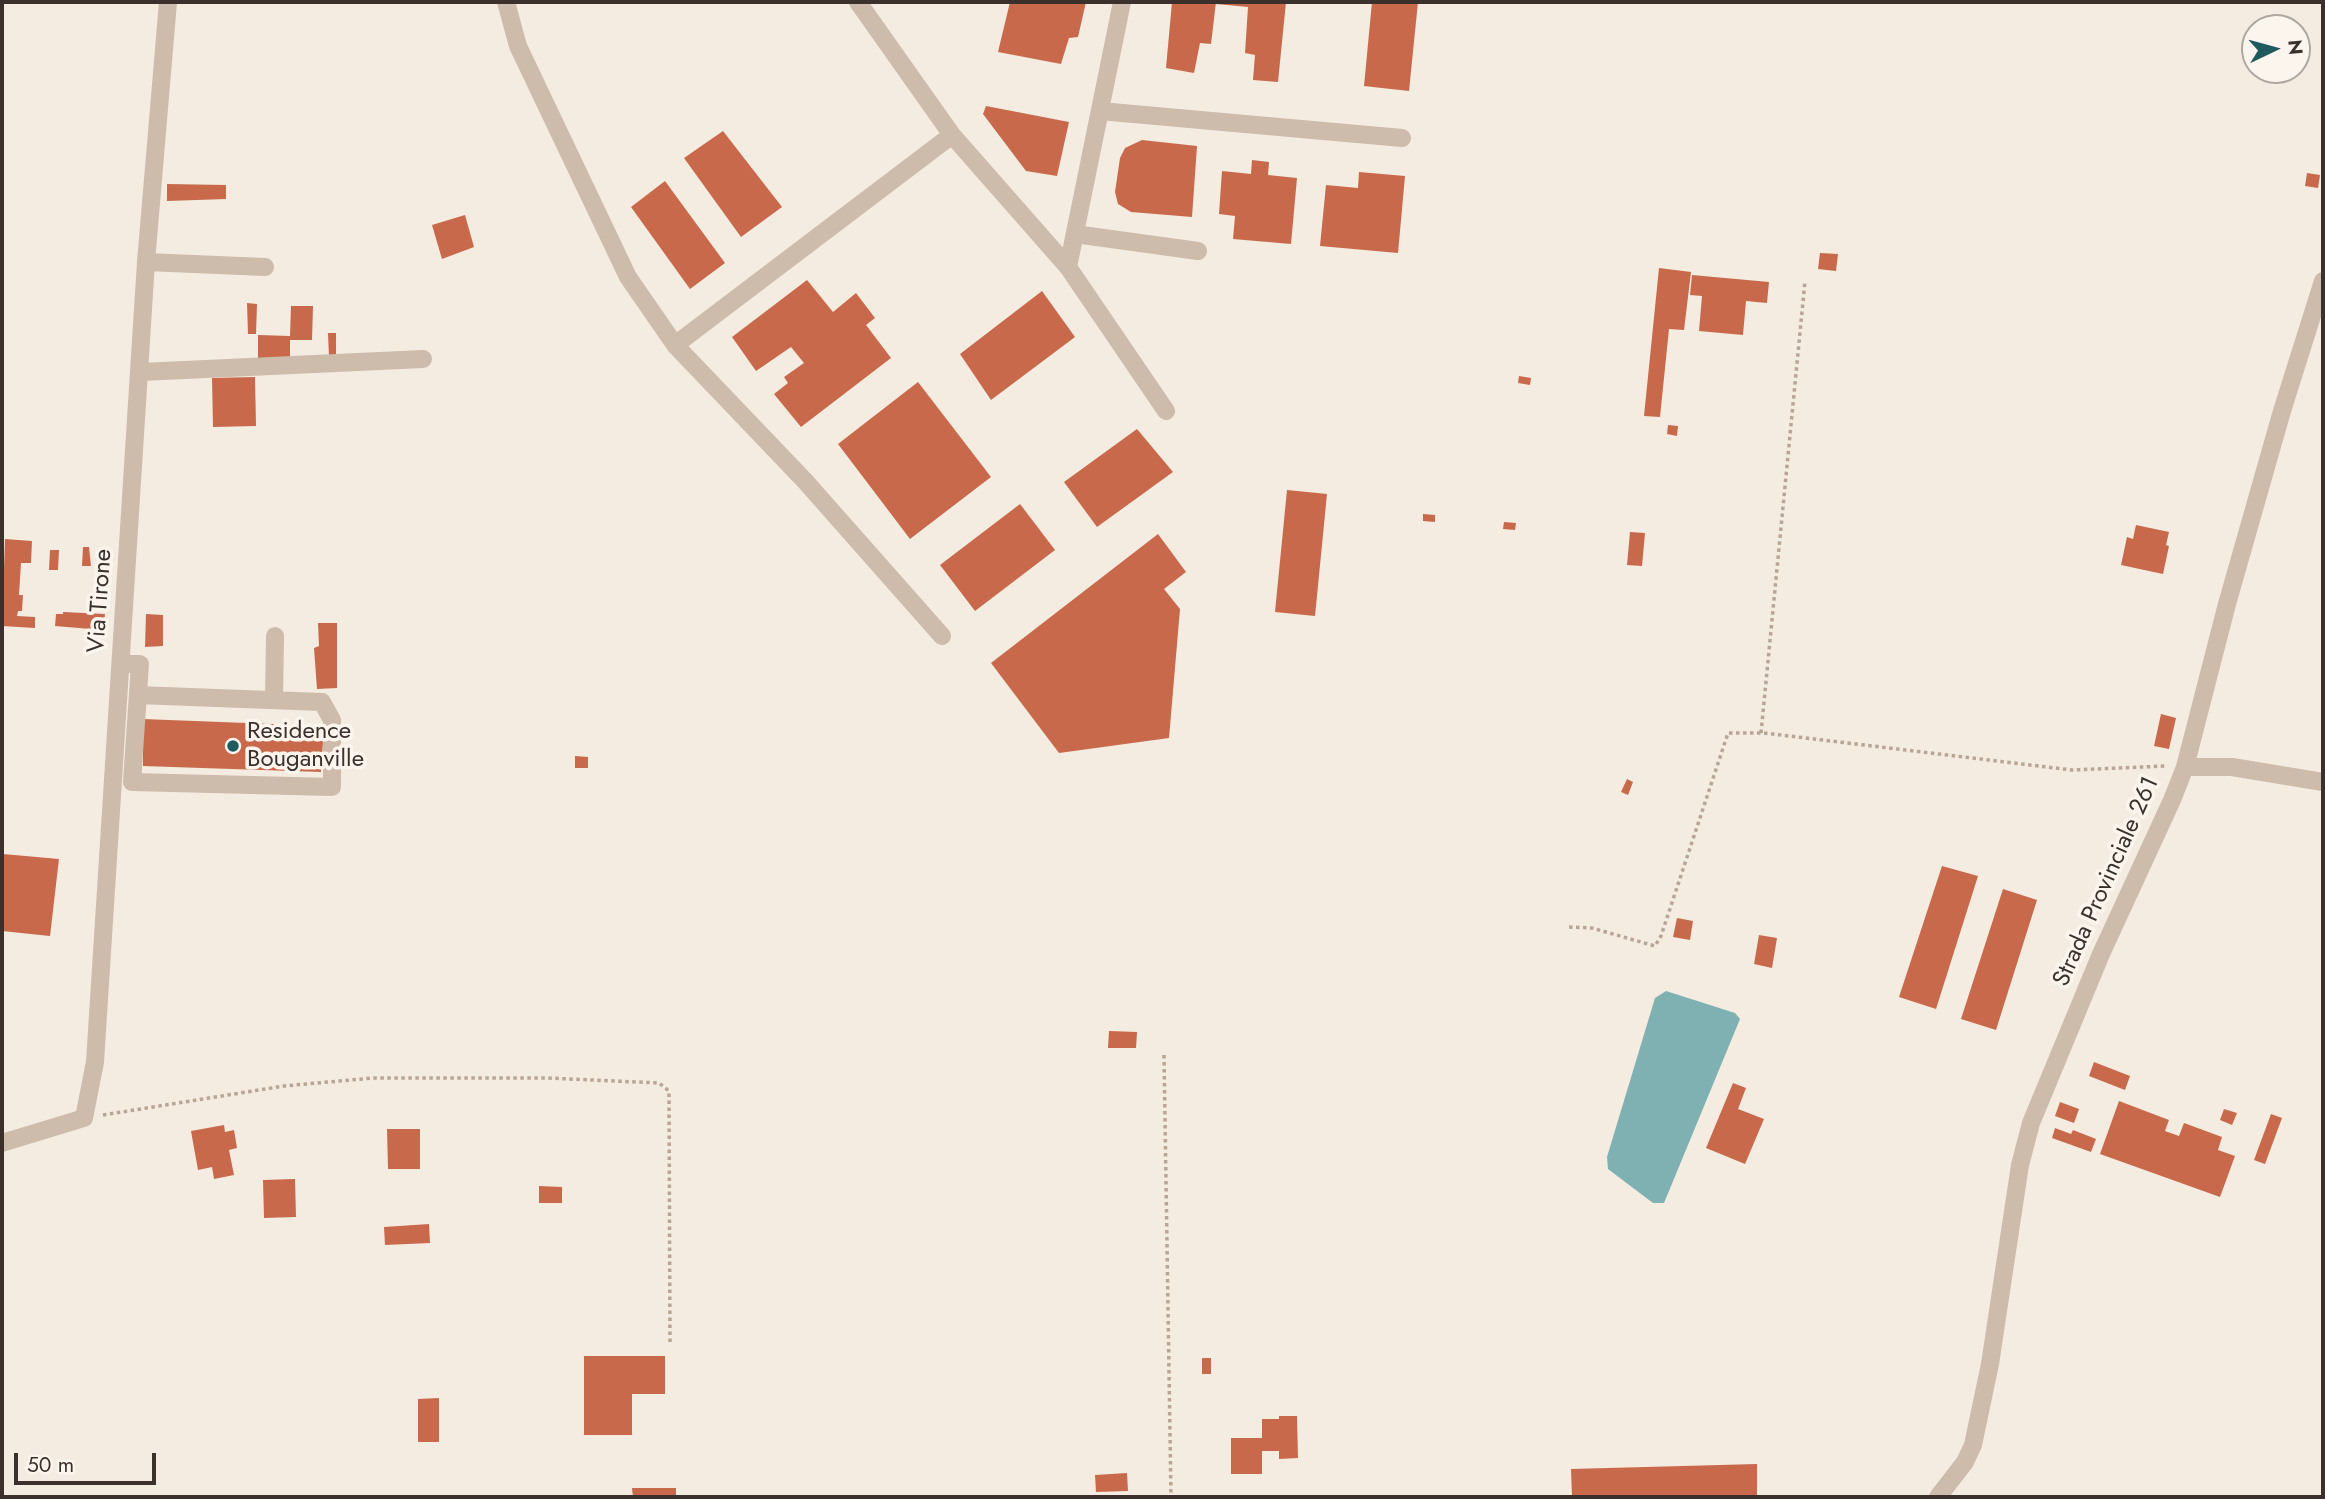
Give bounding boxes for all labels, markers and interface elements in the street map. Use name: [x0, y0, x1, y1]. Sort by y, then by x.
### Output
north arrow: [2241, 14, 2311, 84]
text: N: [2281, 39, 2310, 56]
street label: Via Tirone: [83, 548, 119, 654]
place label: Residence Bouganville: [247, 718, 364, 774]
marker: Residence Bouganville: [225, 738, 241, 754]
street label: Strada Provinciale 261: [2048, 773, 2166, 991]
scale bar: [18, 1440, 159, 1484]
text: 50 m: [27, 1450, 74, 1480]

